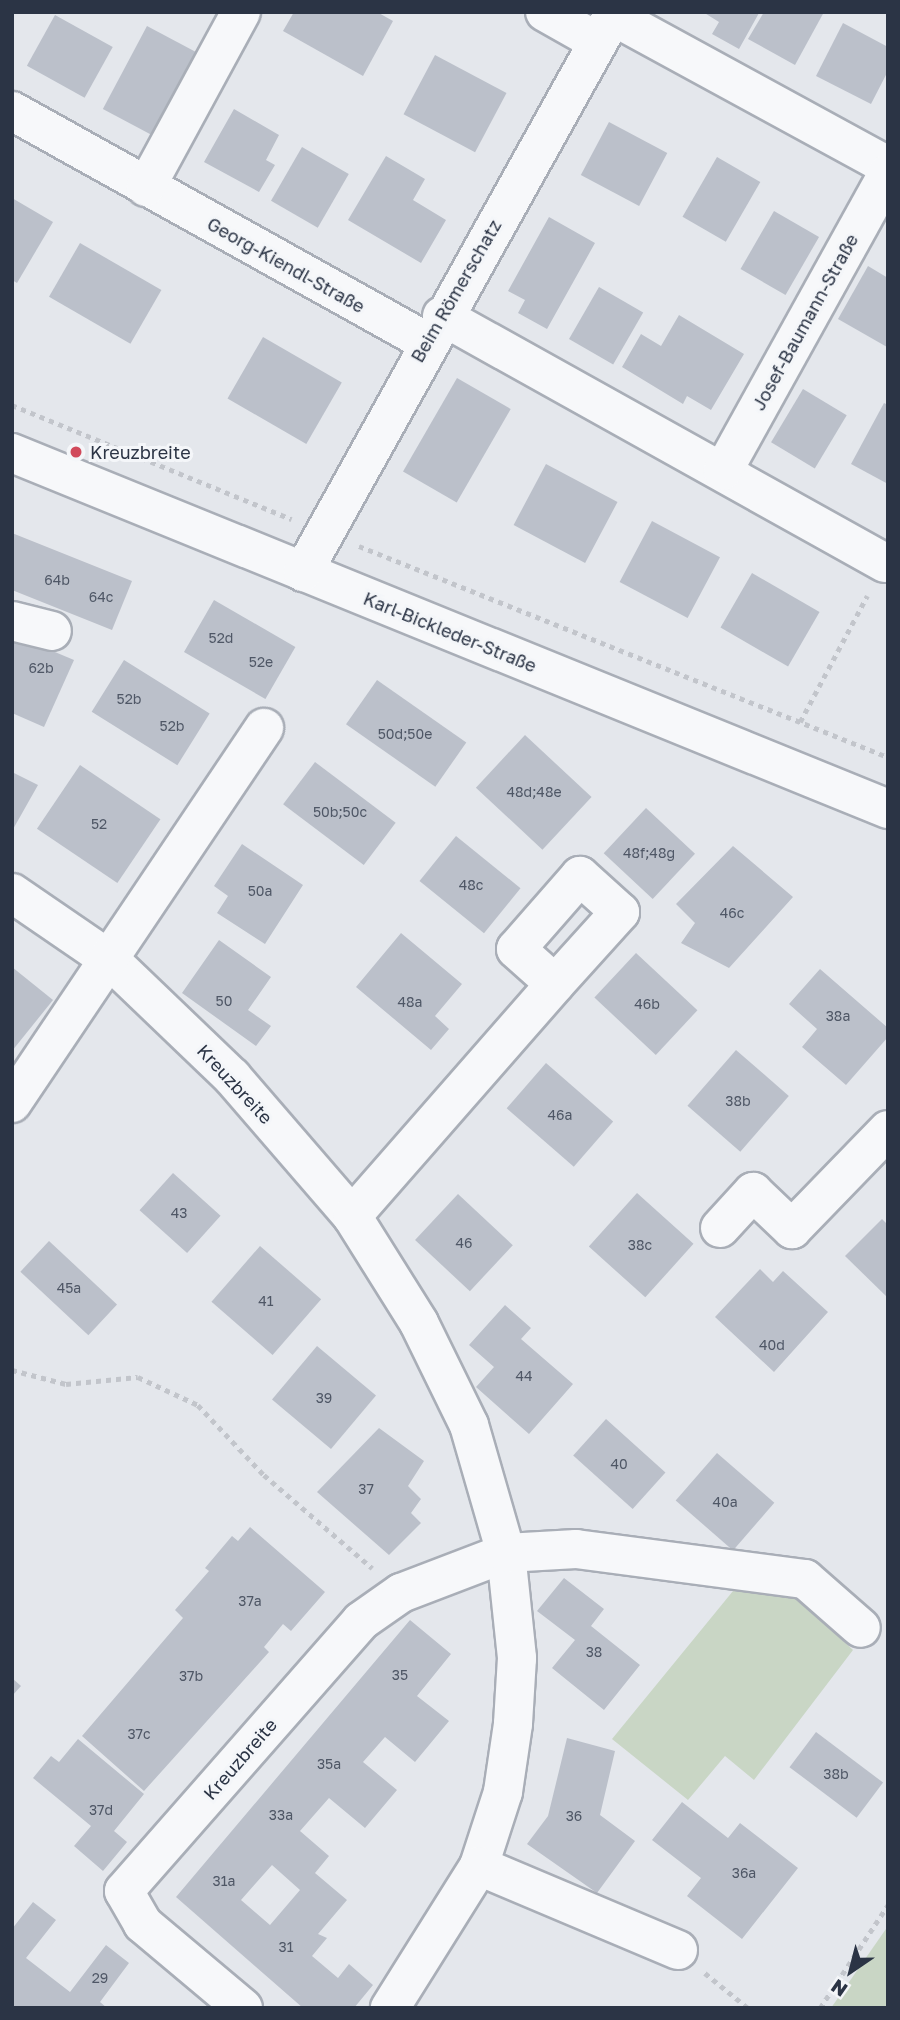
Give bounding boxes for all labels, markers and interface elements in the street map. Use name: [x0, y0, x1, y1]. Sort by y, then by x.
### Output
street label: Georg-Kiendl-Straße: [204, 213, 368, 317]
street label: Beim Römerschatz: [406, 216, 506, 366]
street label: Josef-Baumann-Straße: [747, 230, 863, 414]
place label: Kreuzbreite: [90, 441, 191, 463]
marker: Kreuzbreite: [68, 444, 84, 460]
house number: 64b: [44, 572, 70, 588]
street label: Karl-Bickleder-Straße: [360, 587, 540, 677]
house number: 64c: [89, 589, 113, 605]
house number: 52d: [209, 630, 233, 646]
house number: 52e: [249, 654, 273, 670]
house number: 62b: [28, 660, 54, 676]
house number: 52b: [117, 691, 141, 707]
house number: 52b: [160, 718, 184, 734]
house number: 50d;50e: [378, 726, 432, 742]
house number: 48d;48e: [506, 784, 562, 800]
house number: 50b;50c: [313, 804, 367, 820]
house number: 52: [91, 816, 107, 832]
house number: 48f;48g: [623, 845, 675, 861]
house number: 48c: [459, 877, 483, 893]
house number: 50a: [248, 883, 272, 899]
house number: 46c: [720, 905, 744, 921]
house number: 50: [216, 993, 232, 1009]
house number: 48a: [398, 994, 422, 1010]
house number: 46b: [634, 996, 660, 1012]
house number: 38a: [826, 1008, 850, 1024]
street label: Kreuzbreite: [193, 1040, 277, 1128]
house number: 38b: [725, 1093, 751, 1109]
house number: 46a: [548, 1107, 572, 1123]
house number: 43: [171, 1205, 187, 1221]
house number: 46: [455, 1235, 473, 1251]
house number: 38c: [628, 1237, 652, 1253]
house number: 45a: [57, 1280, 81, 1296]
house number: 41: [258, 1293, 274, 1309]
house number: 40d: [759, 1337, 785, 1353]
house number: 44: [515, 1368, 533, 1384]
house number: 39: [316, 1390, 332, 1406]
house number: 40: [610, 1456, 628, 1472]
house number: 37: [358, 1481, 374, 1497]
house number: 40a: [712, 1494, 738, 1510]
house number: 37a: [238, 1593, 262, 1609]
house number: 38: [586, 1644, 602, 1660]
house number: 35: [392, 1667, 408, 1683]
house number: 37b: [179, 1668, 203, 1684]
street label: Kreuzbreite: [199, 1714, 281, 1804]
house number: 37c: [127, 1726, 151, 1742]
house number: 35a: [317, 1756, 341, 1772]
house number: 38b: [823, 1766, 849, 1782]
house number: 37d: [89, 1802, 113, 1818]
house number: 33a: [269, 1807, 293, 1823]
house number: 36: [566, 1808, 582, 1824]
house number: 36a: [732, 1865, 756, 1881]
house number: 31a: [213, 1873, 235, 1889]
north arrow: [816, 1936, 886, 2006]
house number: 31: [279, 1939, 293, 1955]
house number: 29: [92, 1970, 108, 1986]
text: N: [826, 1975, 851, 2002]

